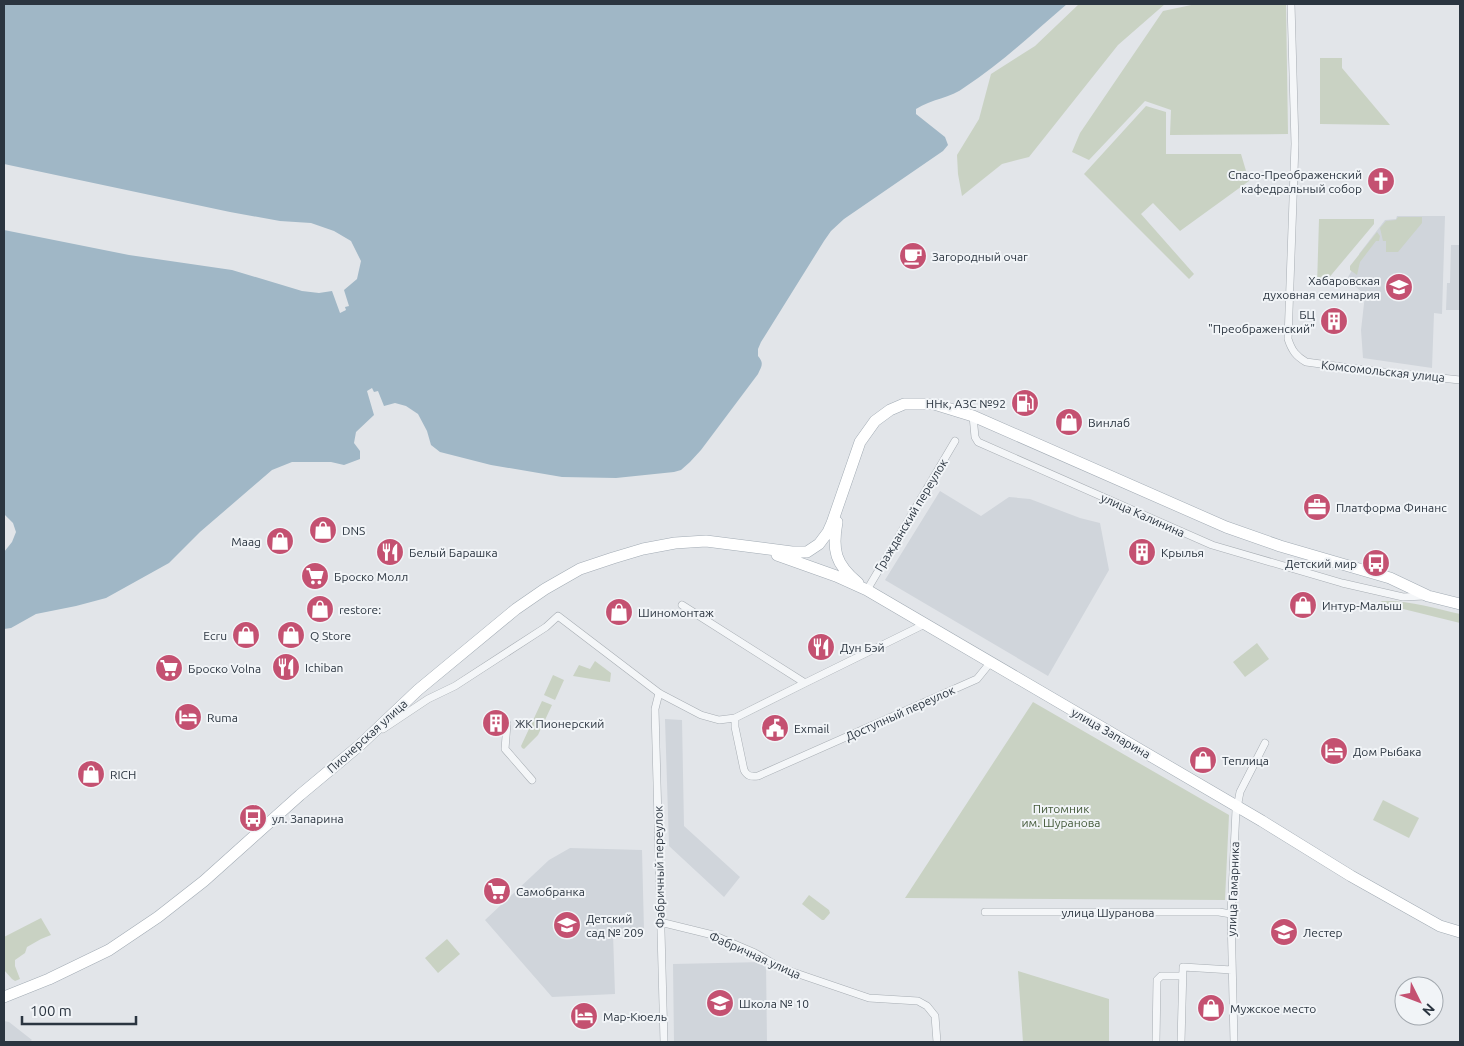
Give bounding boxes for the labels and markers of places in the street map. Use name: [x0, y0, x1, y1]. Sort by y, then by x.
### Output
church icon: Спасо-Преображенский кафедральный собор: [1366, 166, 1396, 196]
place label: Спасо-Преображенский кафедральный собор: [1228, 168, 1362, 195]
cafe icon: Загородный очаг: [898, 241, 928, 271]
place label: Загородный очаг: [932, 250, 1028, 263]
school or university icon: Хабаровская духовная семинария: [1384, 272, 1414, 302]
place label: Хабаровская духовная семинария: [1263, 274, 1380, 301]
building icon: БЦ "Преображенский": [1319, 306, 1349, 336]
place label: БЦ "Преображенский": [1208, 308, 1316, 335]
fuel station icon: ННк, АЗС №92: [1010, 388, 1040, 418]
place label: ННк, АЗС №92: [926, 397, 1006, 410]
shop icon: Винлаб: [1054, 407, 1084, 437]
place label: Винлаб: [1088, 416, 1130, 429]
office icon: Платформа Финанс: [1302, 492, 1332, 522]
place label: Платформа Финанс: [1336, 501, 1447, 514]
shop icon: DNS: [308, 515, 338, 545]
place label: DNS: [342, 524, 365, 537]
shop icon: Maag: [265, 526, 295, 556]
place label: Maag: [231, 535, 261, 548]
restaurant icon: Белый Барашка: [375, 537, 405, 567]
building icon: Крылья: [1127, 537, 1157, 567]
place label: Белый Барашка: [409, 546, 498, 559]
place label: Крылья: [1161, 546, 1204, 559]
bus stop icon: Детский мир: [1361, 548, 1391, 578]
place label: Детский мир: [1285, 557, 1357, 570]
supermarket icon: Броско Молл: [300, 561, 330, 591]
place label: Броско Молл: [334, 570, 408, 583]
shop icon: Интур-Малыш: [1288, 590, 1318, 620]
shop icon: restore:: [305, 594, 335, 624]
shop icon: Шиномонтаж: [604, 597, 634, 627]
place label: Интур-Малыш: [1322, 599, 1402, 612]
place label: restore:: [339, 603, 381, 616]
place label: Шиномонтаж: [638, 606, 714, 619]
shop icon: Ecru: [231, 620, 261, 650]
shop icon: Q Store: [276, 620, 306, 650]
place label: Ecru: [203, 629, 227, 642]
place label: Q Store: [310, 629, 351, 642]
restaurant icon: Дун Бэй: [806, 632, 836, 662]
place label: Дун Бэй: [840, 641, 885, 654]
restaurant icon: Ichiban: [271, 652, 301, 682]
supermarket icon: Броско Volna: [154, 653, 184, 683]
place label: Ichiban: [305, 661, 343, 674]
place label: Броско Volna: [188, 662, 261, 675]
hotel icon: Ruma: [173, 702, 203, 732]
building icon: ЖК Пионерский: [481, 708, 511, 738]
place label: Ruma: [207, 711, 238, 724]
public building icon: Exmail: [760, 713, 790, 743]
place label: ЖК Пионерский: [515, 717, 604, 730]
place label: Exmail: [794, 722, 830, 735]
hotel icon: Дом Рыбака: [1319, 736, 1349, 766]
shop icon: Теплица: [1188, 745, 1218, 775]
place label: Дом Рыбака: [1353, 745, 1422, 758]
place label: Теплица: [1222, 754, 1269, 767]
shop icon: RICH: [76, 759, 106, 789]
place label: RICH: [110, 768, 136, 781]
bus stop icon: ул. Запарина: [238, 803, 268, 833]
place label: ул. Запарина: [272, 812, 344, 825]
supermarket icon: Самобранка: [482, 876, 512, 906]
place label: Самобранка: [516, 885, 585, 898]
school or university icon: Детский сад № 209: [552, 910, 582, 940]
place label: Детский сад № 209: [586, 912, 644, 939]
school or university icon: Лестер: [1269, 917, 1299, 947]
place label: Лестер: [1303, 926, 1343, 939]
school or university icon: Школа № 10: [705, 988, 735, 1018]
shop icon: Мужское место: [1196, 993, 1226, 1023]
place label: Школа № 10: [739, 997, 809, 1010]
hotel icon: Мар-Кюель: [569, 1001, 599, 1031]
place label: Мужское место: [1230, 1002, 1316, 1015]
place label: Мар-Кюель: [603, 1010, 667, 1023]

